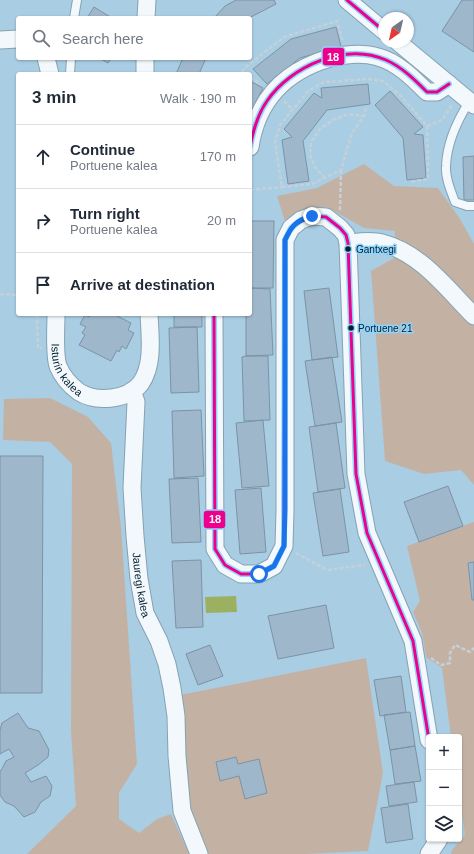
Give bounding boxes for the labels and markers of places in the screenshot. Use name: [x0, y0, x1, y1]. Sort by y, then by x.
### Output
marker: Gantxegi: [343, 244, 353, 254]
place label: Gantxegi: [356, 244, 396, 255]
marker: Portuene 21: [346, 323, 356, 333]
place label: Portuene 21: [358, 323, 413, 334]

